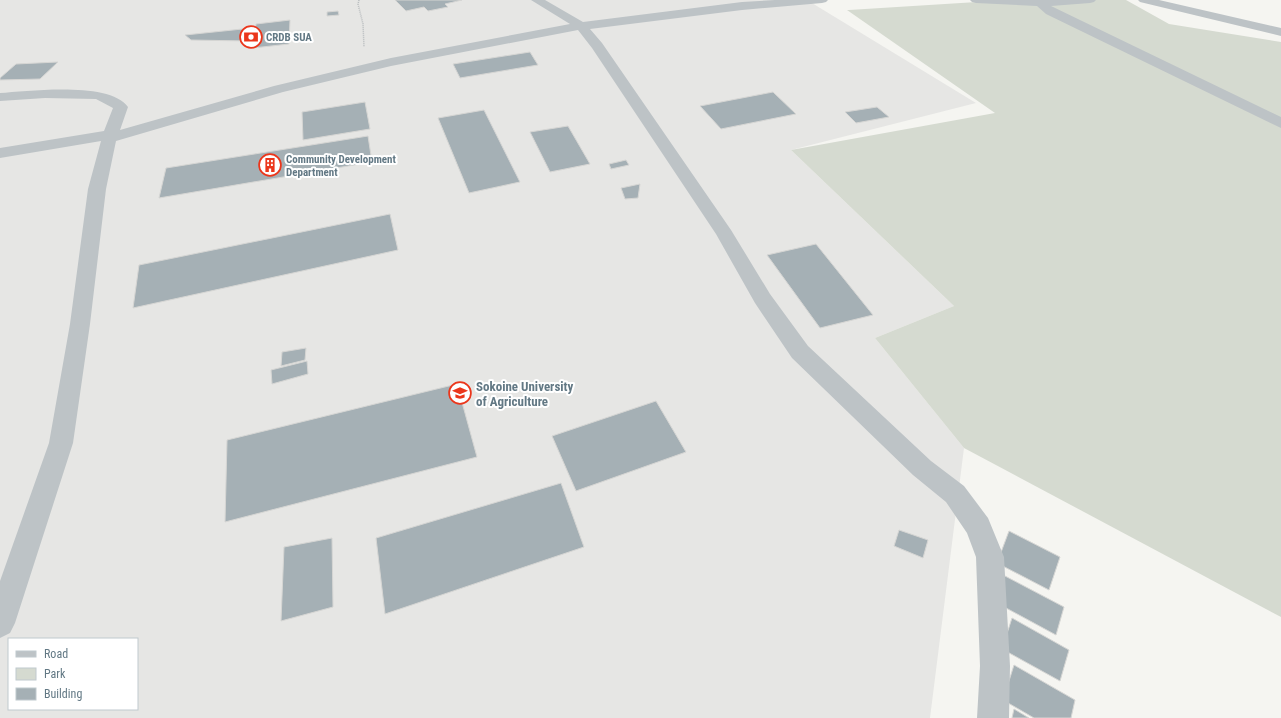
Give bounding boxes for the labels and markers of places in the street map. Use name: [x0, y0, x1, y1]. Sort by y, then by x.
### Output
bank icon: CRDB SUA: [238, 24, 264, 50]
place label: CRDB SUA: [266, 31, 312, 44]
building icon: Community Development Department: [257, 152, 283, 178]
place label: Community Development Department: [286, 153, 397, 179]
place label: Sokoine University of Agriculture: [476, 379, 574, 409]
school or university icon: Sokoine University of Agriculture: [447, 380, 473, 406]

